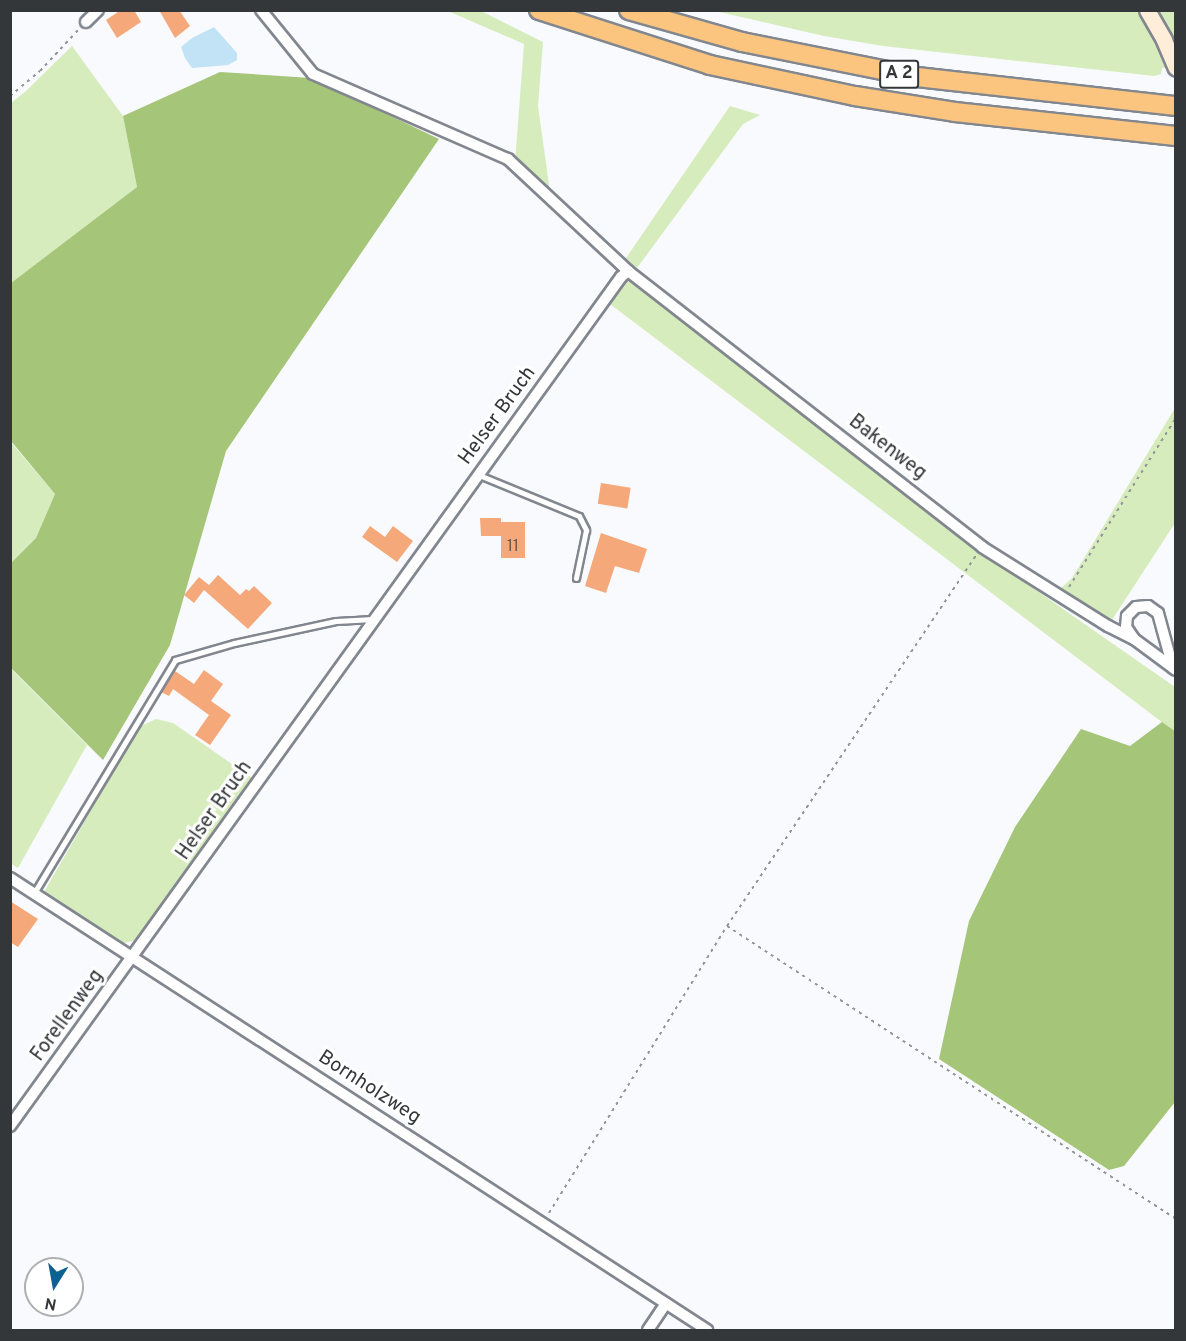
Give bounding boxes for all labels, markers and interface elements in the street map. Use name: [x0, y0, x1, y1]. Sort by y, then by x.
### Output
road number: A 2: [878, 59, 920, 89]
street label: Helser Bruch: [454, 362, 542, 470]
street label: Bakenweg: [843, 410, 931, 486]
house number: 11: [507, 537, 519, 557]
street label: Helser Bruch: [172, 757, 258, 865]
street label: Forellenweg: [27, 965, 109, 1067]
street label: Bornholzweg: [313, 1046, 425, 1130]
north arrow: [24, 1257, 84, 1317]
text: N: [43, 1292, 58, 1314]

